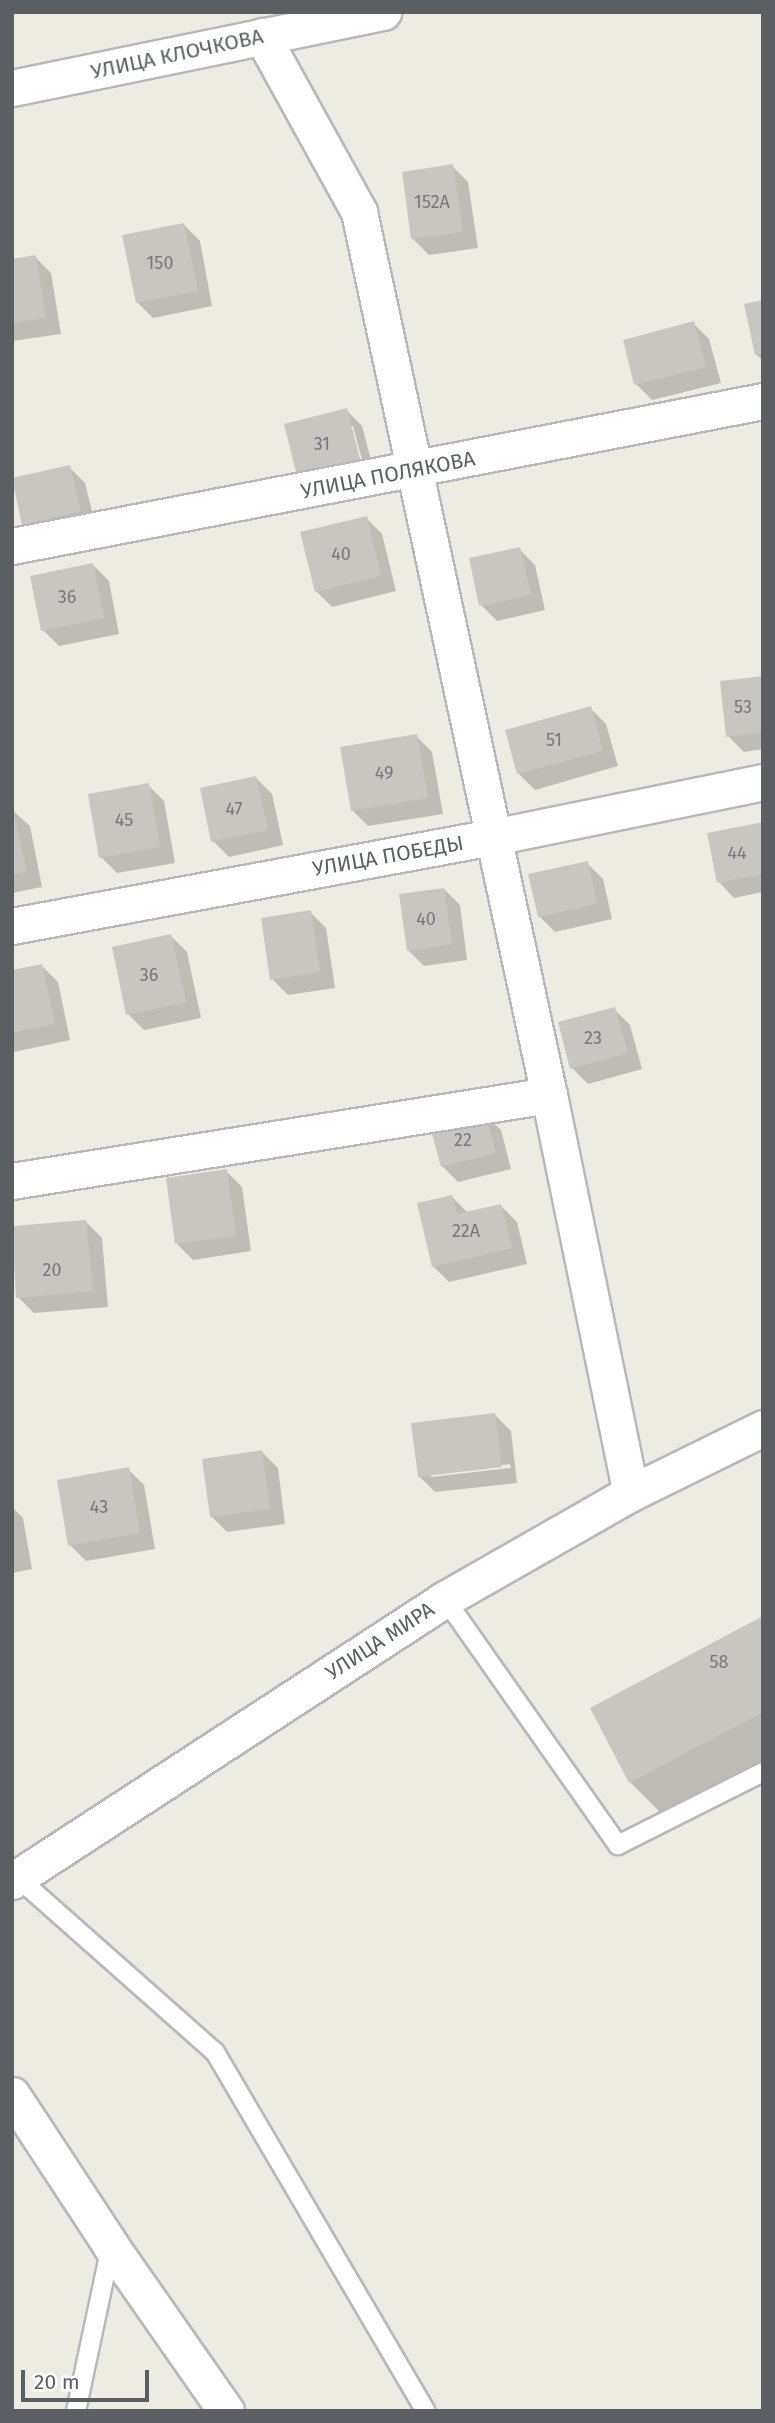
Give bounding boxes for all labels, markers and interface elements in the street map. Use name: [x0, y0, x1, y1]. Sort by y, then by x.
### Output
street label: УЛИЦА КЛОЧКОВА: [89, 23, 265, 85]
house number: 152А: [414, 191, 450, 213]
house number: 150: [147, 252, 173, 274]
house number: 31: [314, 433, 330, 455]
street label: УЛИЦА ПОЛЯКОВА: [299, 446, 477, 504]
house number: 40: [331, 543, 351, 565]
house number: 36: [58, 586, 76, 608]
house number: 53: [734, 696, 752, 718]
house number: 51: [546, 729, 562, 751]
house number: 49: [375, 762, 393, 784]
house number: 47: [225, 798, 243, 820]
house number: 45: [115, 809, 133, 831]
street label: УЛИЦА ПОБЕДЫ: [311, 830, 465, 882]
house number: 44: [727, 842, 747, 864]
house number: 40: [416, 908, 436, 930]
house number: 36: [140, 964, 158, 986]
house number: 23: [584, 1027, 602, 1049]
house number: 22: [454, 1129, 472, 1151]
house number: 22А: [452, 1220, 480, 1242]
house number: 20: [43, 1259, 61, 1281]
house number: 43: [90, 1496, 108, 1518]
street label: УЛИЦА МИРА: [321, 1597, 439, 1685]
house number: 58: [710, 1651, 728, 1673]
scale bar: [24, 2356, 152, 2400]
text: 20 m: [34, 2369, 80, 2395]

